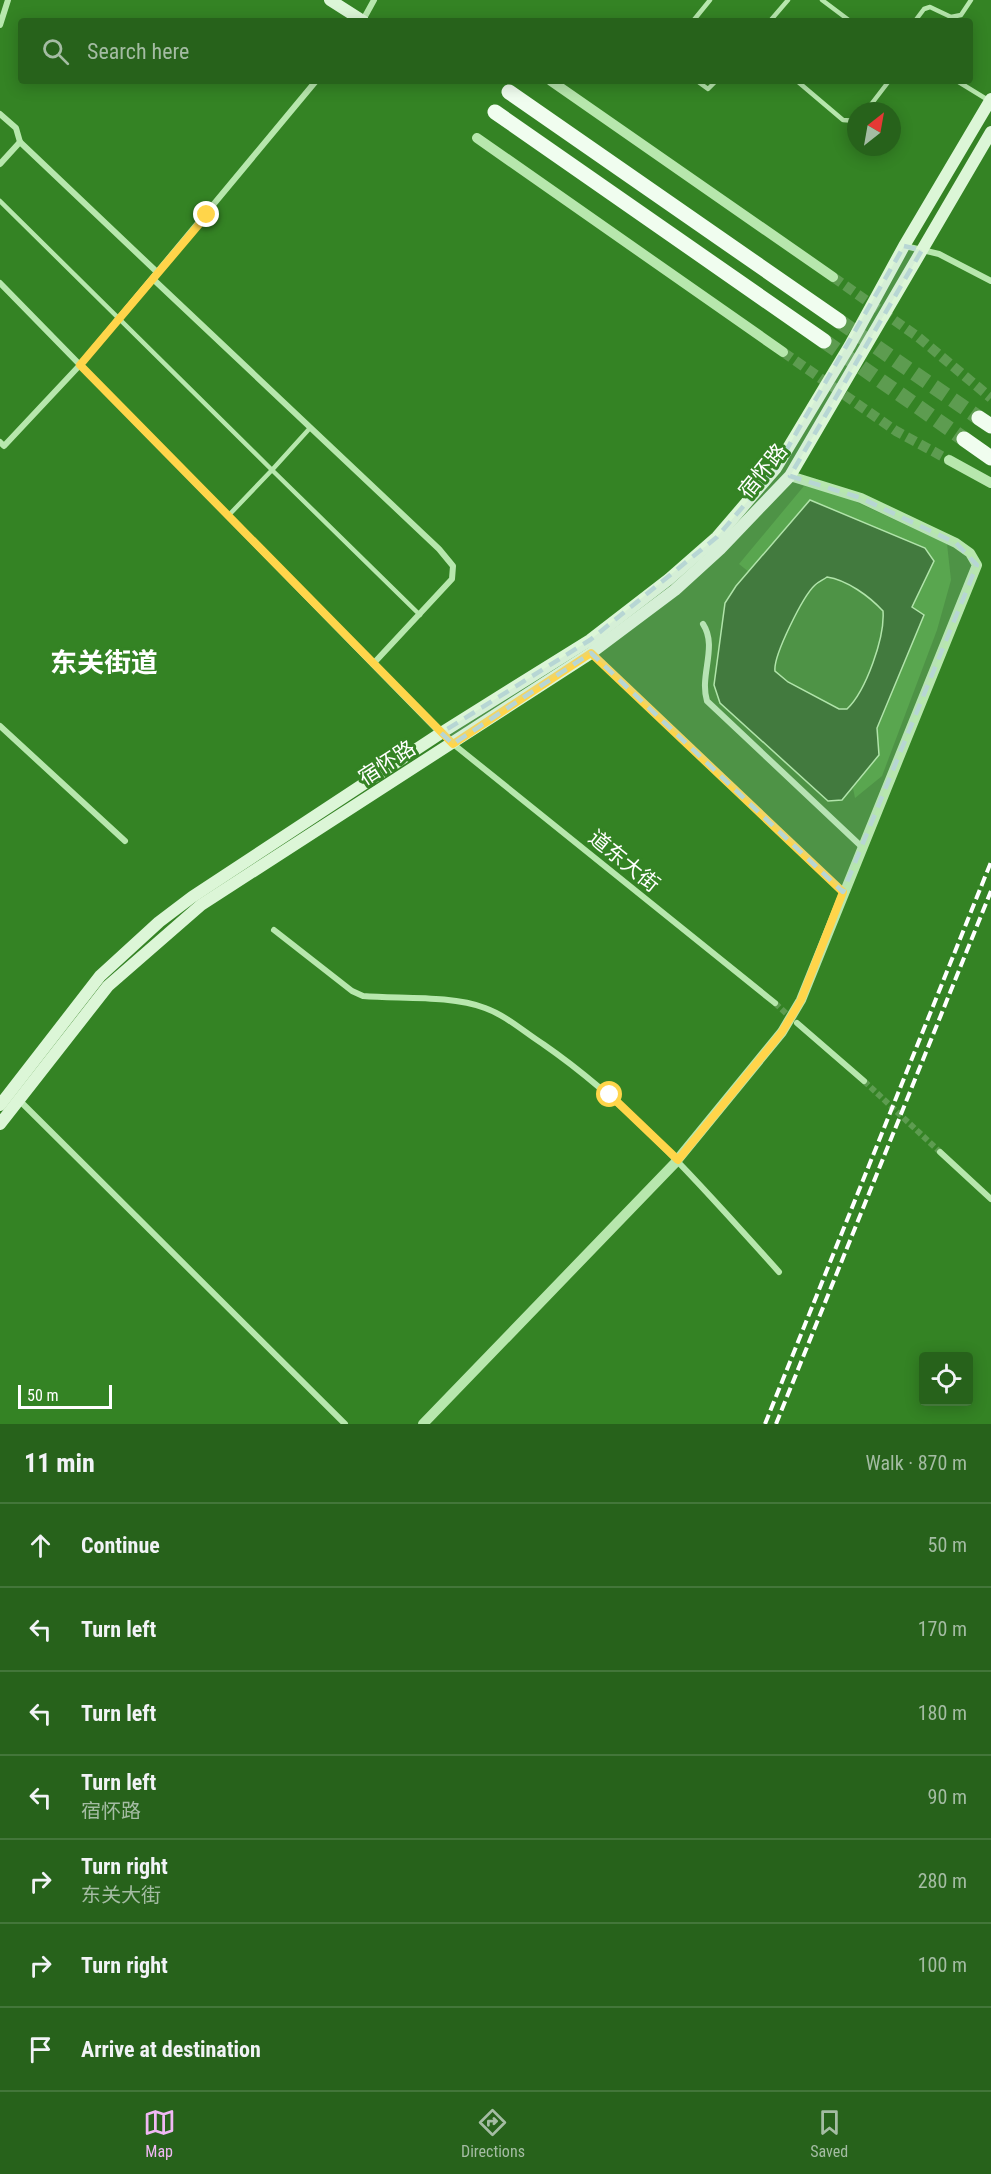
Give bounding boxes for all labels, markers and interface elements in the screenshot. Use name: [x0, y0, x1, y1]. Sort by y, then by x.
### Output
search box: [18, 18, 973, 84]
icon: search: [39, 35, 72, 68]
text: Search here: [87, 39, 189, 64]
north arrow: [847, 102, 901, 156]
route end: [193, 201, 219, 227]
street label: 宿怀路: [734, 439, 792, 503]
district label: 东关街道: [50, 647, 158, 679]
street label: 宿怀路: [354, 736, 420, 790]
street label: 道东大街: [584, 825, 664, 897]
route start: [596, 1081, 622, 1107]
map controls: [919, 1352, 973, 1406]
button: locate: [919, 1352, 973, 1406]
scale bar: [18, 1382, 112, 1410]
text: 50 m: [27, 1386, 59, 1405]
text: 11 min: [24, 1448, 95, 1478]
text: Walk · 870 m: [866, 1451, 967, 1475]
icon: ahead: [24, 1529, 57, 1562]
text: Continue: [81, 1533, 160, 1558]
text: 50 m: [928, 1533, 967, 1557]
icon: left: [24, 1613, 57, 1646]
text: Turn left: [81, 1617, 156, 1642]
text: 170 m: [918, 1617, 967, 1641]
icon: left: [24, 1697, 57, 1730]
text: Turn left: [81, 1701, 156, 1726]
text: 180 m: [918, 1701, 967, 1725]
text: Turn left: [81, 1770, 156, 1795]
icon: left: [24, 1781, 57, 1814]
text: 90 m: [928, 1785, 967, 1809]
text: 宿怀路: [81, 1799, 141, 1823]
text: Turn right: [81, 1854, 168, 1879]
icon: right: [24, 1865, 57, 1898]
text: 280 m: [918, 1869, 967, 1893]
text: 东关大街: [81, 1883, 161, 1907]
icon: right: [24, 1949, 57, 1982]
text: Turn right: [81, 1953, 168, 1978]
text: 100 m: [918, 1953, 967, 1977]
icon: arrive: [24, 2033, 57, 2066]
text: Arrive at destination: [81, 2037, 261, 2062]
tab: Map: [143, 2106, 176, 2161]
tab: Directions: [461, 2106, 525, 2161]
tab: Saved: [810, 2106, 848, 2161]

